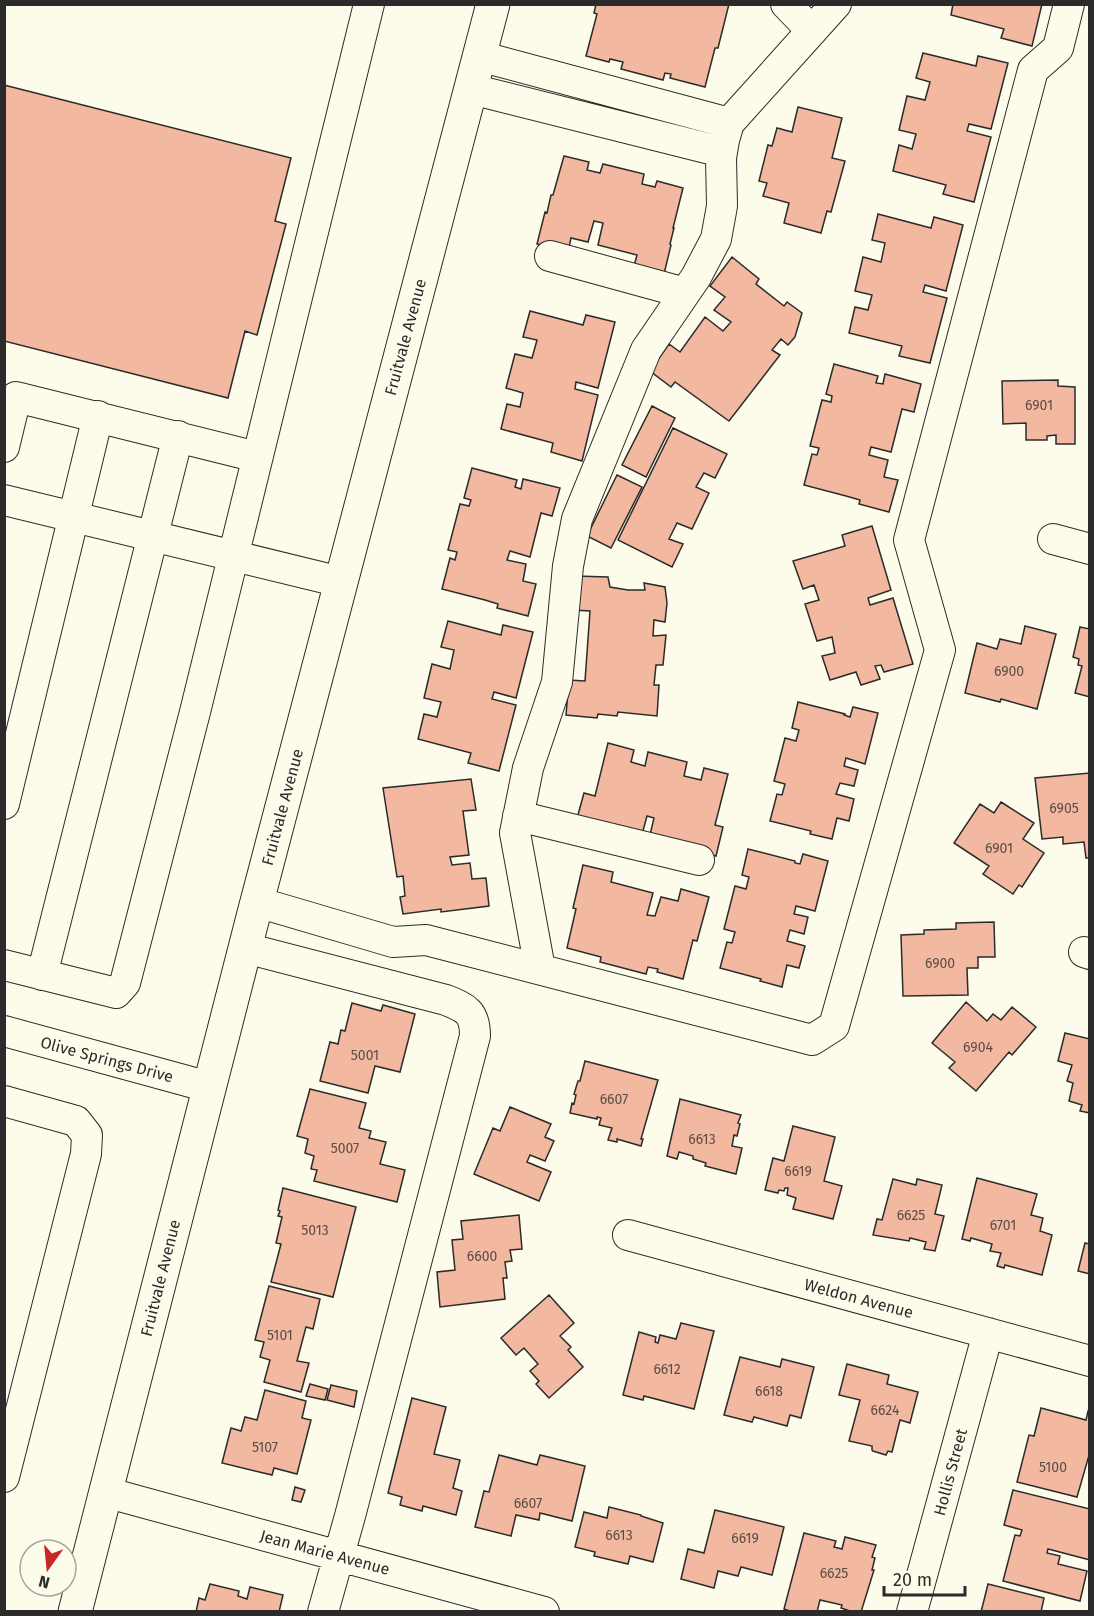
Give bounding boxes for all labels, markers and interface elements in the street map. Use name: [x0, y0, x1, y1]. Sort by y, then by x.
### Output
street label: Fruitvale Avenue: [381, 277, 430, 397]
house number: 6901: [1025, 397, 1053, 414]
house number: 6900: [994, 663, 1024, 680]
street label: Fruitvale Avenue: [258, 747, 307, 867]
house number: 6905: [1049, 800, 1079, 817]
house number: 6901: [985, 840, 1013, 857]
house number: 6900: [925, 955, 955, 972]
street label: Olive Springs Drive: [38, 1033, 175, 1086]
house number: 6904: [963, 1039, 993, 1056]
house number: 5001: [351, 1047, 379, 1064]
house number: 6607: [600, 1091, 628, 1108]
house number: 6613: [688, 1131, 716, 1148]
house number: 5007: [331, 1140, 359, 1157]
house number: 6619: [784, 1163, 812, 1180]
house number: 6625: [897, 1207, 925, 1224]
house number: 6701: [990, 1217, 1016, 1234]
street label: Fruitvale Avenue: [137, 1218, 184, 1339]
house number: 5013: [301, 1222, 329, 1239]
house number: 6600: [467, 1248, 497, 1265]
street label: Weldon Avenue: [802, 1275, 915, 1322]
house number: 5101: [267, 1327, 293, 1344]
house number: 6612: [653, 1361, 681, 1378]
house number: 6618: [755, 1383, 783, 1400]
house number: 6624: [871, 1402, 900, 1419]
street label: Hollis Street: [930, 1426, 971, 1518]
house number: 5107: [252, 1439, 278, 1456]
house number: 5100: [1039, 1459, 1067, 1476]
house number: 6607: [514, 1495, 542, 1512]
street label: Jean Marie Avenue: [258, 1526, 392, 1579]
house number: 6613: [605, 1527, 633, 1544]
house number: 6619: [731, 1530, 759, 1547]
north arrow: [18, 1538, 78, 1598]
scale bar: [884, 1559, 965, 1597]
house number: 6625: [820, 1565, 848, 1582]
text: 20 m: [893, 1569, 932, 1591]
text: N: [37, 1571, 52, 1593]

